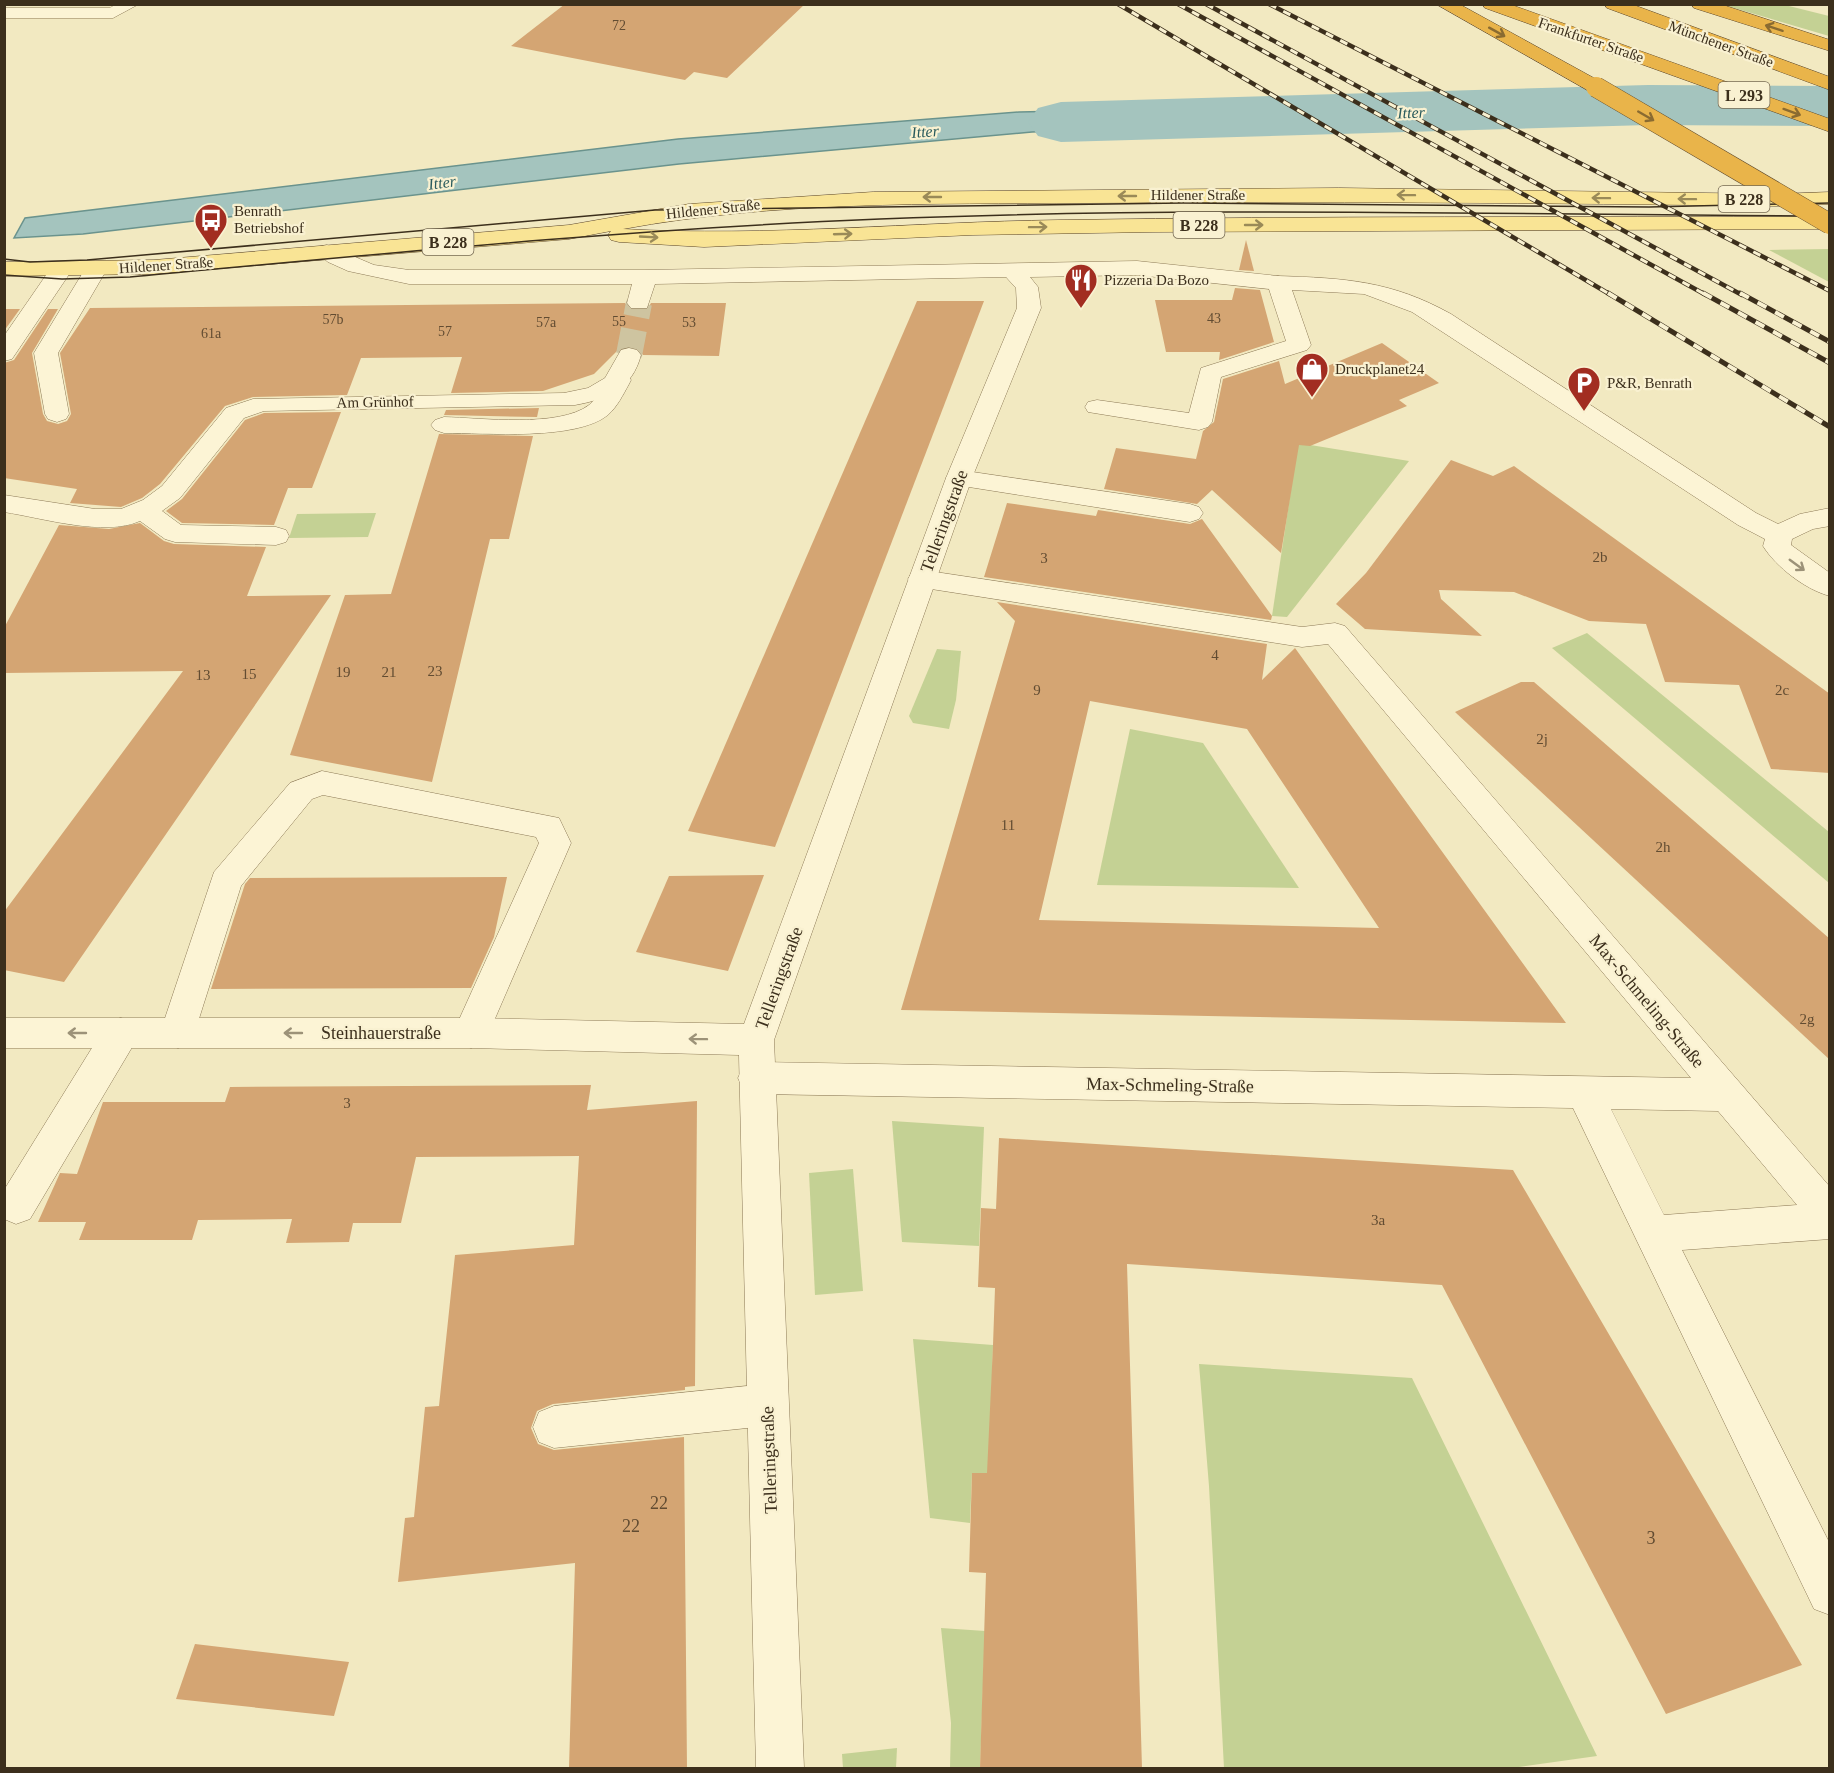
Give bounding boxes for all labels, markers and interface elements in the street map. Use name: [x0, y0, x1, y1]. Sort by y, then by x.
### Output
street label: Frankfurter Straße: [1536, 14, 1646, 66]
house number: 72: [612, 18, 626, 33]
street label: Münchener Straße: [1666, 18, 1776, 71]
one-way arrow: [1765, 22, 1784, 33]
one-way arrow: [1488, 26, 1505, 38]
road number: L 293: [1718, 82, 1770, 108]
water label: Itter: [1396, 103, 1426, 122]
one-way arrow: [1782, 108, 1801, 119]
one-way arrow: [1638, 111, 1655, 123]
water label: Itter: [910, 122, 940, 141]
water label: Itter: [426, 172, 458, 193]
road number: B 228: [1718, 186, 1770, 212]
street label: Hildener Straße: [1151, 187, 1246, 203]
one-way arrow: [1396, 189, 1416, 201]
one-way arrow: [1117, 190, 1137, 202]
one-way arrow: [922, 191, 942, 203]
one-way arrow: [1591, 192, 1611, 203]
one-way arrow: [1678, 193, 1698, 205]
street label: Hildener Straße: [665, 196, 761, 222]
bus stop icon: Benrath Betriebshof: [193, 202, 229, 249]
place label: Benrath Betriebshof: [234, 203, 304, 236]
road number: B 228: [1174, 212, 1224, 238]
one-way arrow: [1244, 219, 1264, 231]
one-way arrow: [1028, 221, 1048, 232]
one-way arrow: [833, 228, 853, 239]
road number: B 228: [422, 229, 474, 255]
one-way arrow: [638, 231, 658, 242]
street label: Hildener Straße: [118, 254, 214, 276]
restaurant icon: Pizzeria Da Bozo: [1063, 262, 1099, 309]
place label: Pizzeria Da Bozo: [1104, 272, 1209, 288]
house number: 43: [1207, 311, 1221, 326]
house number: 57b: [323, 312, 344, 327]
house number: 55: [612, 314, 626, 329]
house number: 57a: [536, 315, 557, 330]
house number: 53: [682, 315, 696, 330]
house number: 57: [438, 324, 452, 339]
house number: 61a: [201, 326, 222, 341]
shop icon: Druckplanet24: [1294, 351, 1330, 398]
place label: Druckplanet24: [1335, 361, 1425, 377]
parking icon: P&R, Benrath: [1566, 365, 1602, 412]
place label: P&R, Benrath: [1607, 375, 1692, 391]
street label: Am Grünhof: [336, 393, 414, 411]
street label: Telleringstraße: [916, 467, 972, 575]
house number: 2b: [1593, 549, 1608, 565]
house number: 3: [1040, 550, 1048, 566]
one-way arrow: [1789, 559, 1805, 571]
house number: 4: [1211, 647, 1219, 663]
house number: 23: [428, 663, 443, 679]
house number: 19: [336, 664, 351, 680]
house number: 21: [382, 664, 397, 680]
house number: 15: [242, 666, 257, 682]
house number: 13: [196, 667, 211, 683]
house number: 9: [1033, 682, 1041, 698]
house number: 2c: [1775, 682, 1789, 698]
house number: 2j: [1536, 731, 1548, 747]
house number: 11: [1001, 817, 1015, 833]
house number: 2h: [1656, 839, 1671, 855]
street label: Telleringstraße: [751, 924, 807, 1032]
street label: Max-Schmeling-Straße: [1585, 930, 1709, 1072]
house number: 2g: [1800, 1011, 1815, 1027]
street label: Steinhauerstraße: [321, 1023, 441, 1043]
one-way arrow: [68, 1027, 88, 1039]
one-way arrow: [284, 1027, 304, 1039]
one-way arrow: [688, 1033, 708, 1044]
street label: Max-Schmeling-Straße: [1086, 1074, 1254, 1096]
house number: 3: [343, 1095, 351, 1111]
house number: 3a: [1371, 1212, 1385, 1228]
street label: Telleringstraße: [757, 1406, 781, 1514]
house number: 22: [650, 1493, 668, 1513]
house number: 22: [622, 1516, 640, 1536]
house number: 3: [1647, 1528, 1656, 1548]

